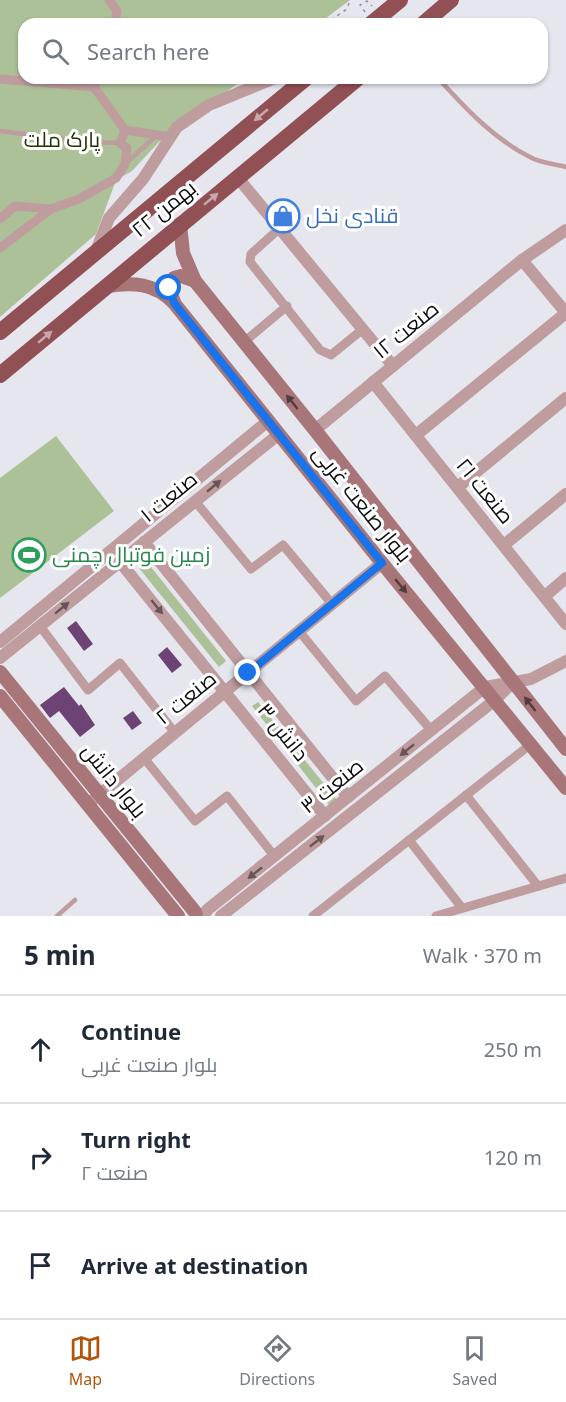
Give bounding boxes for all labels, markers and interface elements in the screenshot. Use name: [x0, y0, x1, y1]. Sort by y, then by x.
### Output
search box: [18, 18, 548, 84]
icon: search: [39, 35, 72, 68]
text: Search here: [87, 36, 209, 66]
one-way arrow: [253, 109, 269, 122]
park label: پارک ملت: [24, 125, 101, 154]
street label: ۲۲ بهمن: [125, 173, 202, 243]
one-way arrow: [203, 193, 219, 206]
shop icon: قنادی نخل: [265, 198, 301, 234]
place label: قنادی نخل: [306, 201, 398, 229]
route start: [155, 274, 181, 300]
street label: صنعت ۱۲: [367, 294, 444, 364]
one-way arrow: [37, 331, 52, 344]
one-way arrow: [286, 394, 299, 410]
street label: بلوار صنعت غربی: [307, 439, 419, 568]
street label: صنعت ۲۱: [451, 452, 521, 529]
street label: صنعت ۱: [134, 465, 203, 528]
one-way arrow: [206, 480, 222, 493]
sports icon: زمین فوتبال چمنی: [11, 537, 47, 573]
place label: زمین فوتبال چمنی: [52, 540, 210, 569]
one-way arrow: [394, 578, 407, 593]
one-way arrow: [150, 599, 163, 615]
one-way arrow: [54, 602, 70, 615]
route end: [234, 659, 260, 685]
street label: صنعت ۲: [149, 664, 222, 730]
street label: دانش ۳: [252, 696, 316, 766]
one-way arrow: [524, 696, 536, 711]
street label: بلوار دانش: [76, 737, 153, 824]
one-way arrow: [399, 744, 414, 756]
street label: صنعت ۳: [294, 751, 369, 819]
one-way arrow: [309, 835, 324, 847]
one-way arrow: [247, 866, 263, 879]
text: 5 min: [24, 937, 96, 973]
text: Walk · 370 m: [423, 942, 542, 969]
text: Continue: [81, 1016, 181, 1046]
icon: ahead: [24, 1033, 57, 1066]
text: 250 m: [484, 1036, 542, 1063]
text: بلوار صنعت غربی: [81, 1051, 217, 1078]
text: Turn right: [81, 1124, 191, 1154]
icon: right: [24, 1141, 57, 1174]
text: 120 m: [484, 1144, 542, 1171]
text: صنعت ۲: [81, 1159, 148, 1186]
icon: arrive: [24, 1249, 57, 1282]
text: Arrive at destination: [81, 1250, 308, 1280]
tab: Map: [69, 1332, 102, 1390]
tab: Directions: [239, 1332, 315, 1390]
tab: Saved: [453, 1332, 497, 1390]

